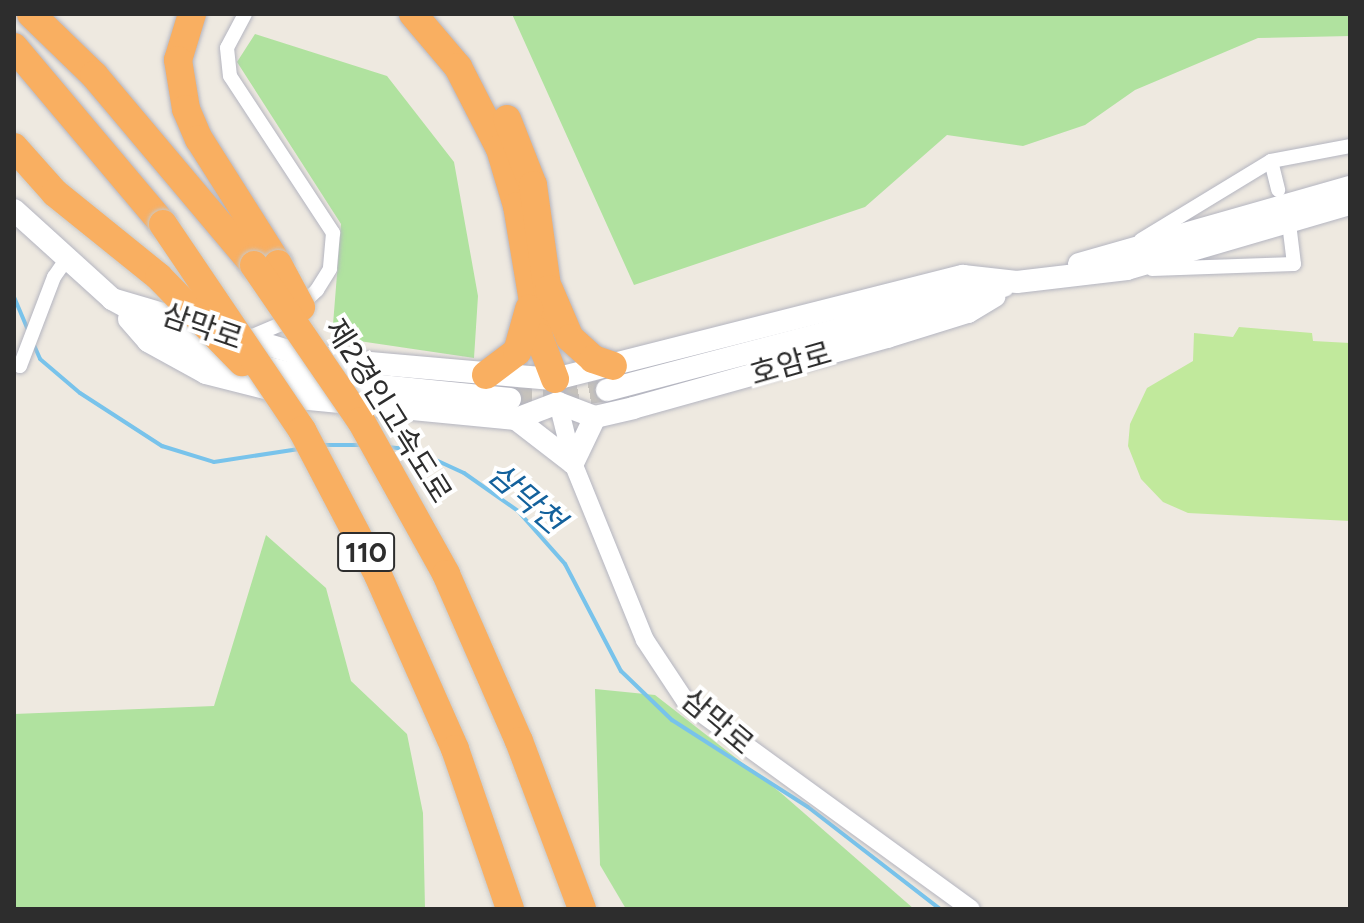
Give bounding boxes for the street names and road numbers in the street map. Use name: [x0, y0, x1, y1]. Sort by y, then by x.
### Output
street label: 삼막로: [157, 297, 247, 357]
street label: 제2경인고속도로: [317, 312, 459, 510]
street label: 호암로: [746, 335, 836, 393]
road number: 110: [336, 528, 396, 576]
street label: 삼막로: [674, 682, 760, 762]

